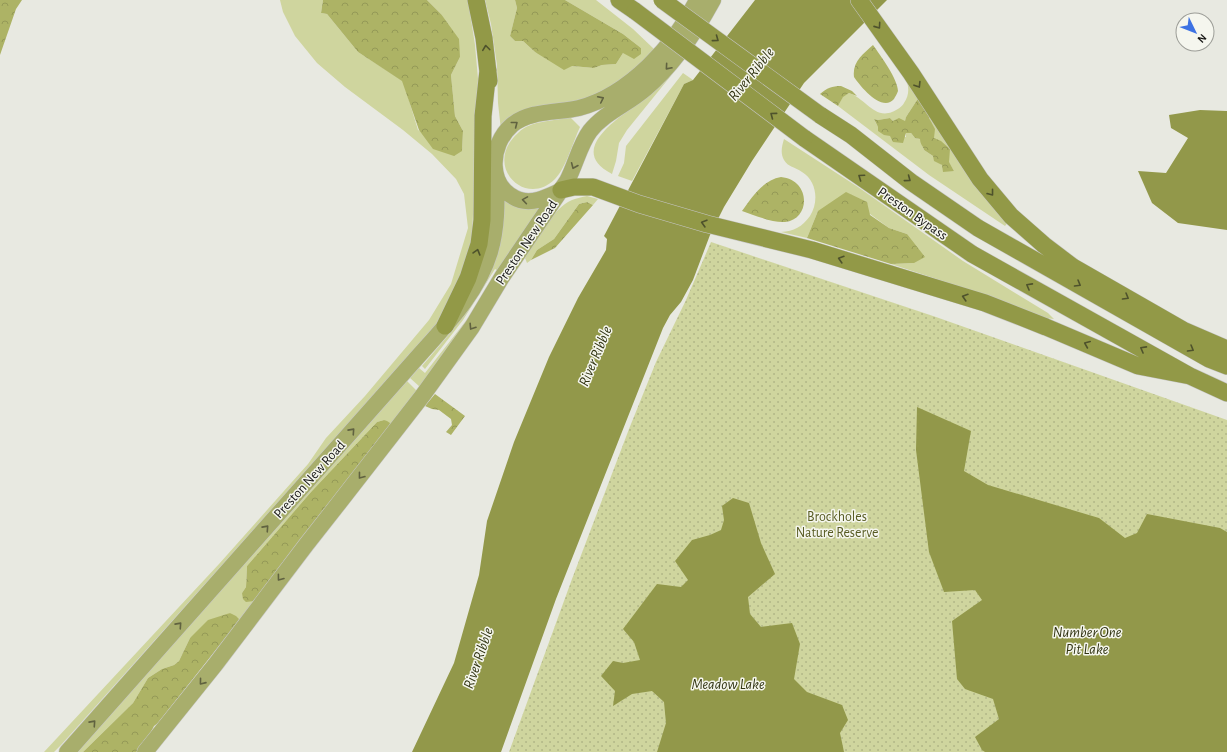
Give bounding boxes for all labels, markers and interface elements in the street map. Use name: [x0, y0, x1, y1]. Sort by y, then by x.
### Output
north arrow: [1175, 12, 1215, 52]
one-way arrow: [873, 22, 880, 29]
text: N: [1195, 32, 1209, 45]
one-way arrow: [712, 35, 719, 42]
one-way arrow: [481, 45, 490, 51]
water label: River Ribble: [726, 45, 777, 104]
one-way arrow: [665, 62, 672, 70]
one-way arrow: [914, 81, 921, 88]
one-way arrow: [597, 96, 604, 104]
one-way arrow: [770, 113, 777, 120]
one-way arrow: [510, 122, 517, 129]
one-way arrow: [571, 163, 579, 170]
one-way arrow: [903, 174, 910, 181]
one-way arrow: [858, 175, 865, 182]
street label: Preston Bypass: [875, 185, 950, 243]
one-way arrow: [986, 188, 993, 195]
one-way arrow: [522, 196, 528, 205]
street label: Preston New Road: [493, 198, 560, 288]
one-way arrow: [701, 220, 707, 228]
one-way arrow: [472, 249, 481, 256]
one-way arrow: [838, 255, 845, 264]
one-way arrow: [1074, 280, 1081, 287]
one-way arrow: [1026, 283, 1033, 290]
one-way arrow: [1122, 292, 1129, 299]
one-way arrow: [962, 293, 969, 302]
one-way arrow: [469, 323, 477, 330]
water label: River Ribble: [576, 324, 615, 388]
one-way arrow: [1083, 341, 1091, 349]
one-way arrow: [1187, 344, 1194, 351]
one-way arrow: [1139, 347, 1147, 354]
one-way arrow: [347, 429, 354, 436]
street label: Preston New Road: [271, 438, 348, 521]
one-way arrow: [358, 472, 365, 479]
park label: Brockholes Nature Reserve: [796, 510, 878, 540]
one-way arrow: [261, 526, 268, 533]
one-way arrow: [278, 574, 285, 581]
one-way arrow: [174, 623, 181, 630]
water label: River Ribble: [461, 625, 496, 691]
water label: Number One Pit Lake: [1053, 625, 1122, 657]
one-way arrow: [199, 677, 206, 684]
water label: Meadow Lake: [691, 677, 765, 692]
one-way arrow: [88, 720, 96, 728]

